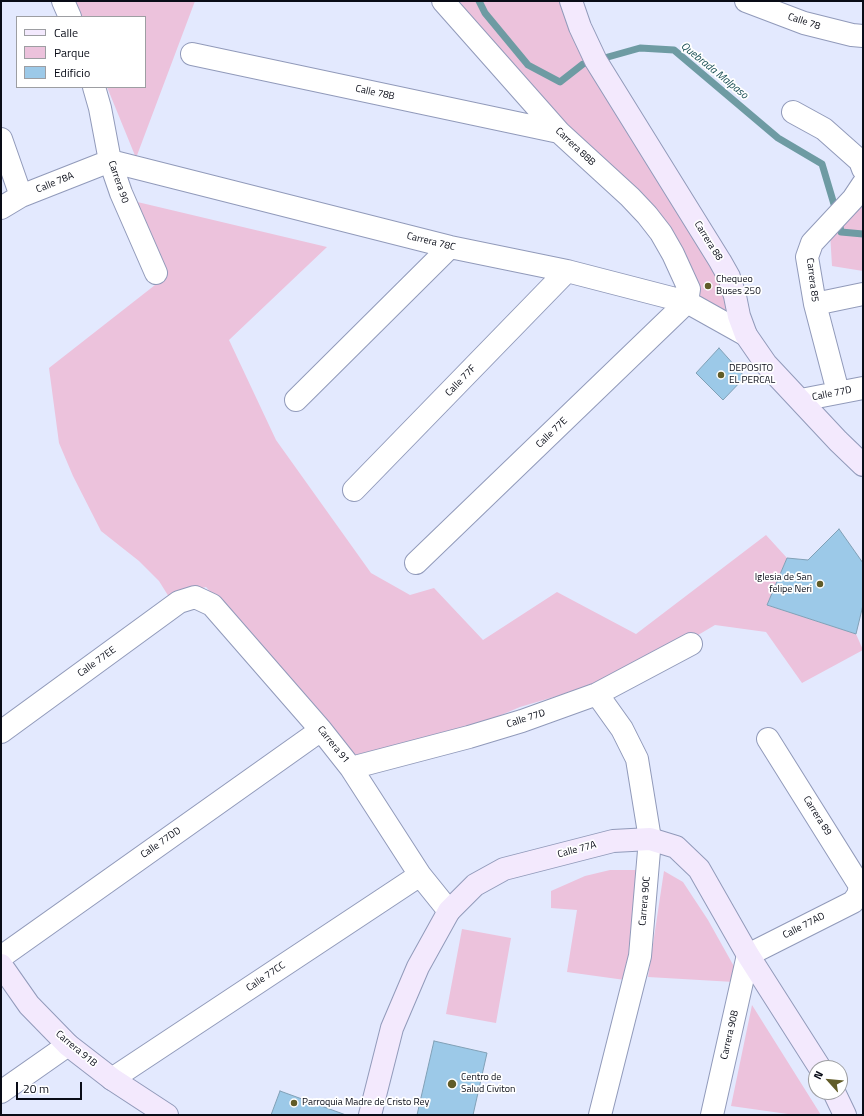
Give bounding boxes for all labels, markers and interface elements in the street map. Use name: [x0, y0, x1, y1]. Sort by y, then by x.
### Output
street label: Calle 78: [786, 11, 822, 33]
legend: [16, 16, 146, 88]
text: Calle: [54, 23, 78, 42]
water label: Quebrada Malpaso: [678, 40, 750, 102]
text: Parque: [54, 43, 90, 62]
text: Edificio: [54, 63, 90, 82]
street label: Calle 78B: [354, 83, 396, 103]
street label: Carrera 88B: [552, 125, 598, 169]
street label: Carrera 90: [105, 159, 131, 205]
street label: Calle 78A: [34, 170, 76, 196]
street label: Carrera 88: [691, 219, 725, 263]
street label: Carrera 78C: [405, 230, 457, 254]
street label: Carrera 85: [803, 257, 821, 303]
place label: Chequeo Buses 250: [716, 274, 761, 298]
marker: Chequeo Buses 250: [703, 281, 713, 291]
street label: Calle 77F: [443, 363, 479, 399]
place label: DEPOSITO EL PERCAL: [729, 363, 775, 386]
marker: DEPOSITO EL PERCAL: [716, 370, 726, 380]
street label: Calle 77D: [811, 384, 853, 404]
street label: Calle 77E: [534, 415, 570, 451]
place label: Iglesia de San felipe Neri: [755, 572, 812, 596]
marker: Iglesia de San felipe Neri: [815, 579, 825, 589]
street label: Calle 77EE: [75, 644, 119, 680]
street label: Calle 77D: [505, 707, 547, 731]
street label: Carrera 91: [314, 724, 352, 766]
street label: Carrera 89: [800, 794, 834, 838]
street label: Calle 77DD: [139, 825, 183, 861]
street label: Calle 77A: [556, 839, 598, 861]
street label: Carrera 90C: [637, 876, 653, 926]
street label: Calle 77AD: [781, 910, 827, 942]
street label: Calle 77CC: [244, 960, 288, 994]
street label: Carrera 90B: [718, 1009, 742, 1061]
street label: Carrera 91B: [53, 1028, 99, 1070]
north arrow: [808, 1060, 848, 1100]
text: N: [809, 1068, 827, 1082]
place label: Centro de Salud Civiton: [461, 1072, 515, 1096]
scale bar: [18, 1074, 84, 1100]
marker: Centro de Salud Civiton: [446, 1078, 458, 1090]
text: 20 m: [23, 1079, 49, 1098]
place label: Parroquia Madre de Cristo Rey: [302, 1097, 429, 1109]
marker: Parroquia Madre de Cristo Rey: [289, 1098, 299, 1108]

